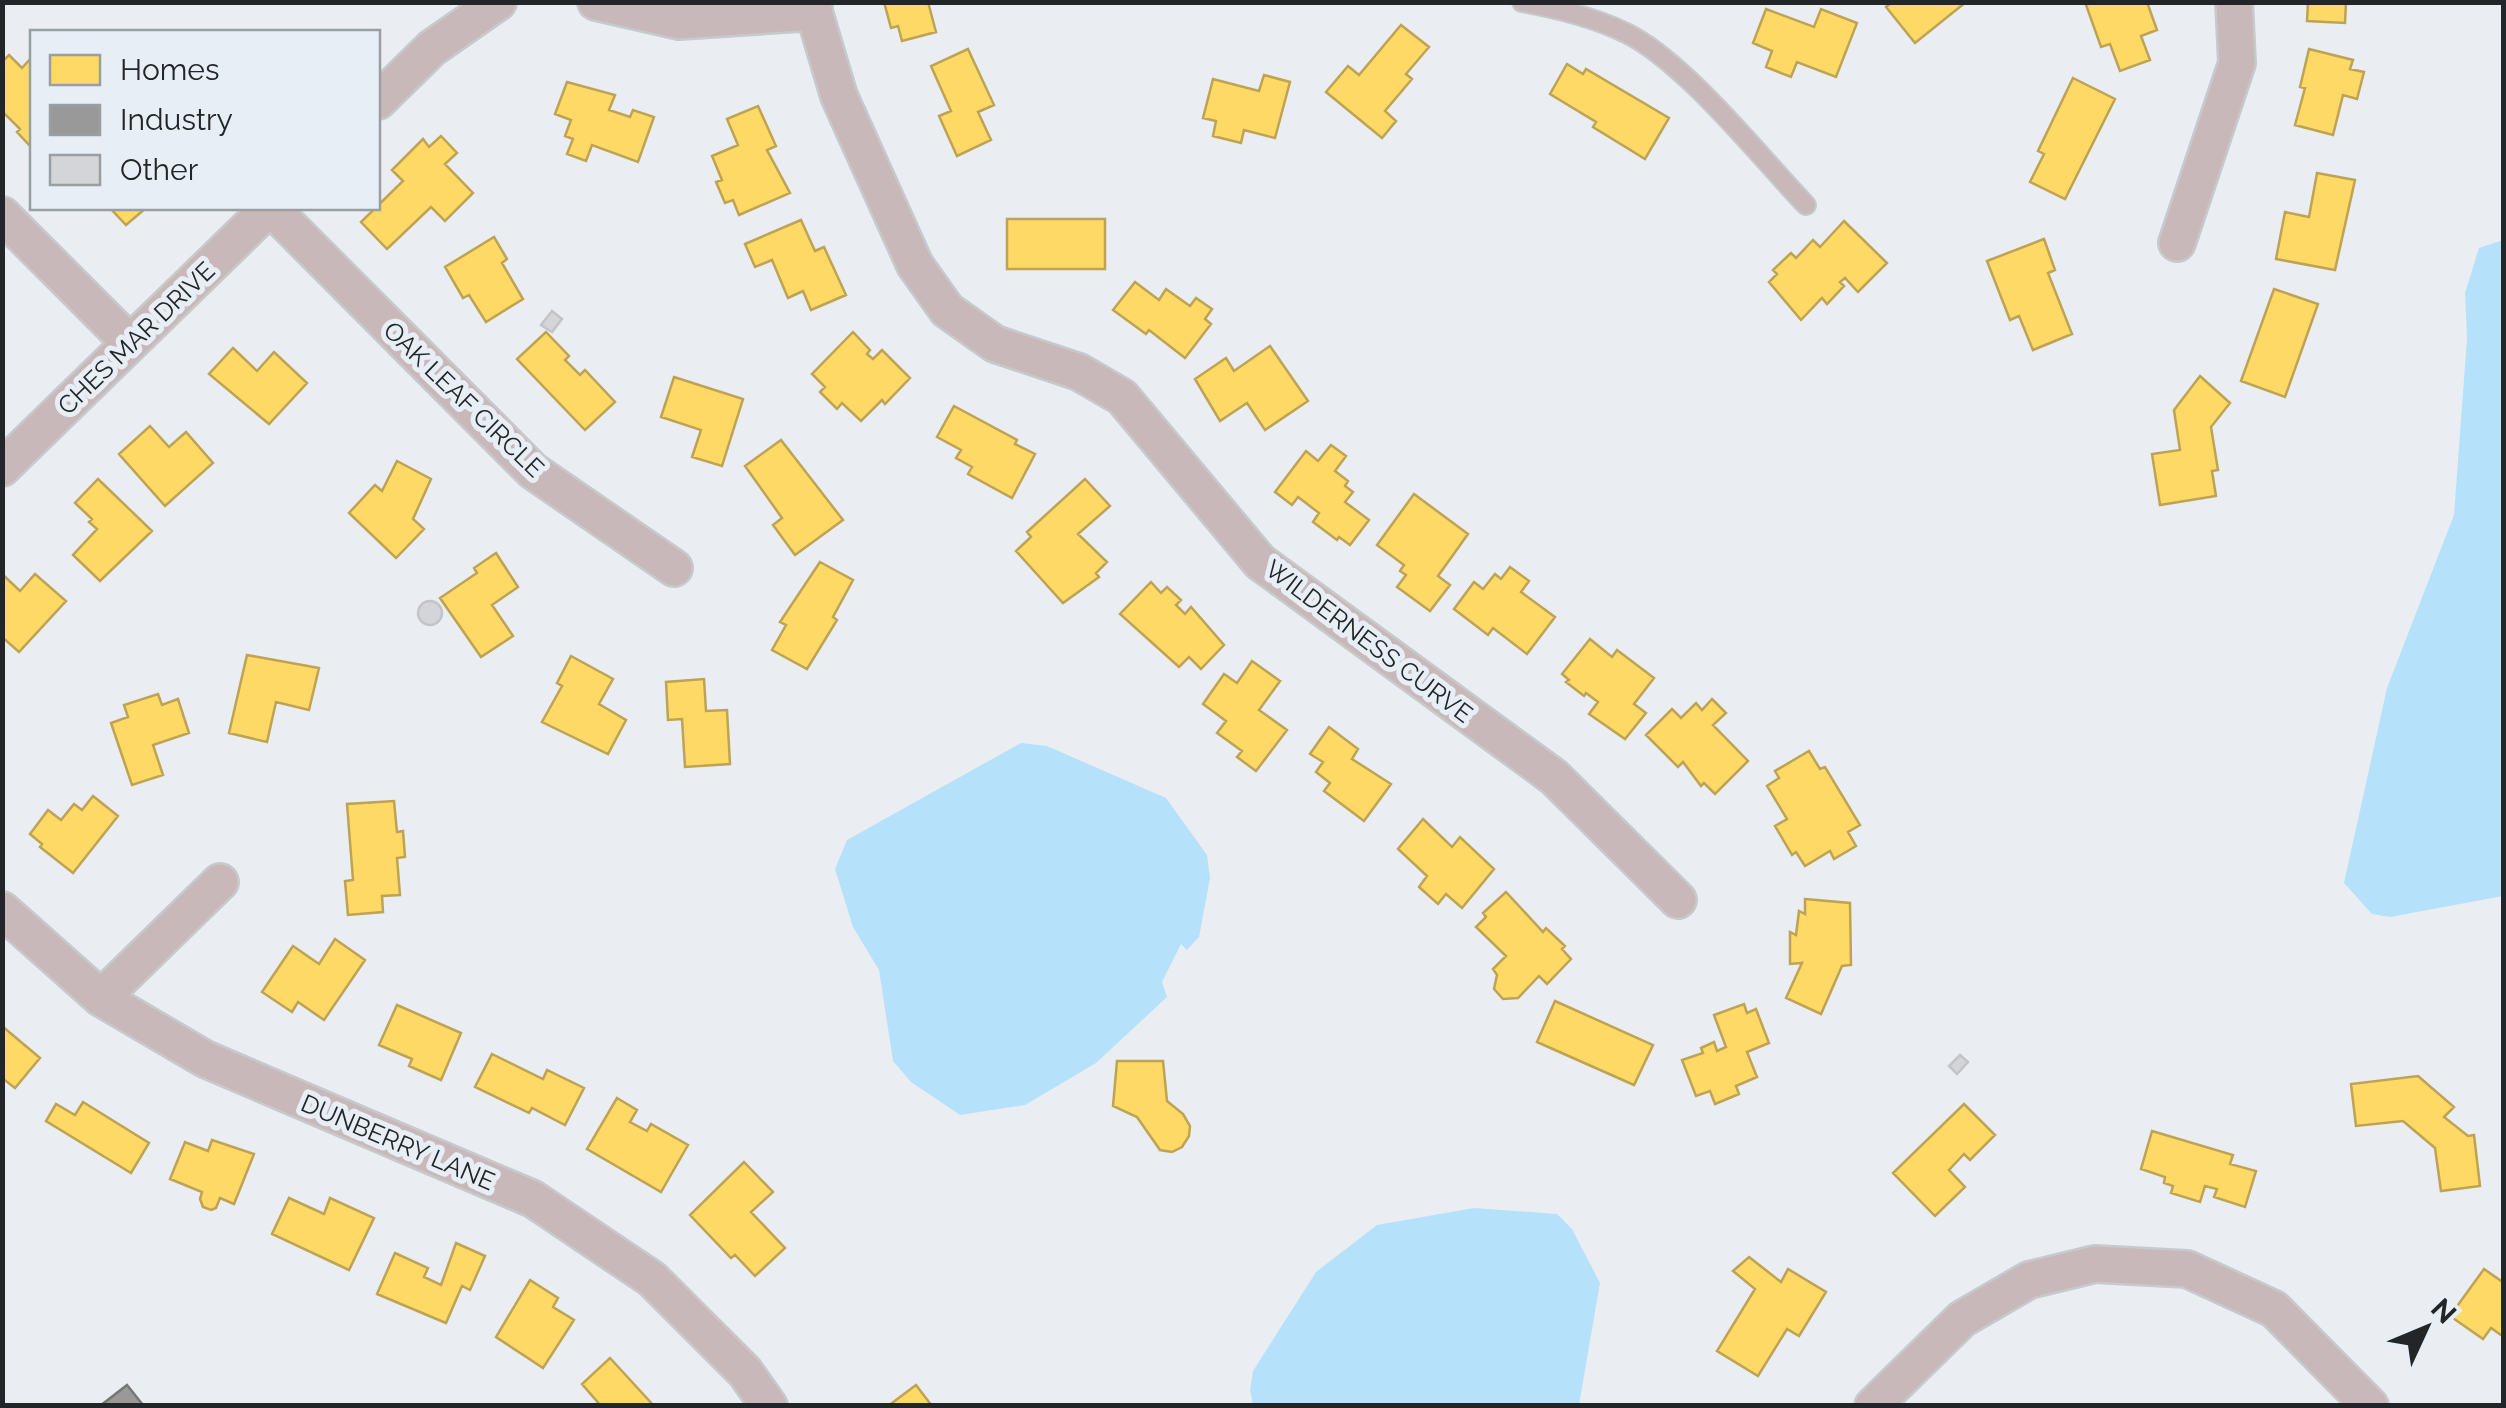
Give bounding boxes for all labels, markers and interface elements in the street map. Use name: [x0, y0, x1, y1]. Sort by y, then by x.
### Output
legend: [30, 30, 380, 210]
text: Homes: [120, 52, 219, 87]
text: Industry: [120, 102, 233, 137]
text: Other: [120, 152, 199, 187]
street label: CHES MAR DRIVE: [51, 256, 221, 420]
street label: OAK LEAF CIRCLE: [378, 315, 550, 483]
street label: WILDERNESS CURVE: [1260, 553, 1478, 729]
street label: DUNBERRY LANE: [297, 1088, 499, 1196]
north arrow: [2376, 1278, 2476, 1378]
text: N: [2424, 1292, 2463, 1330]

